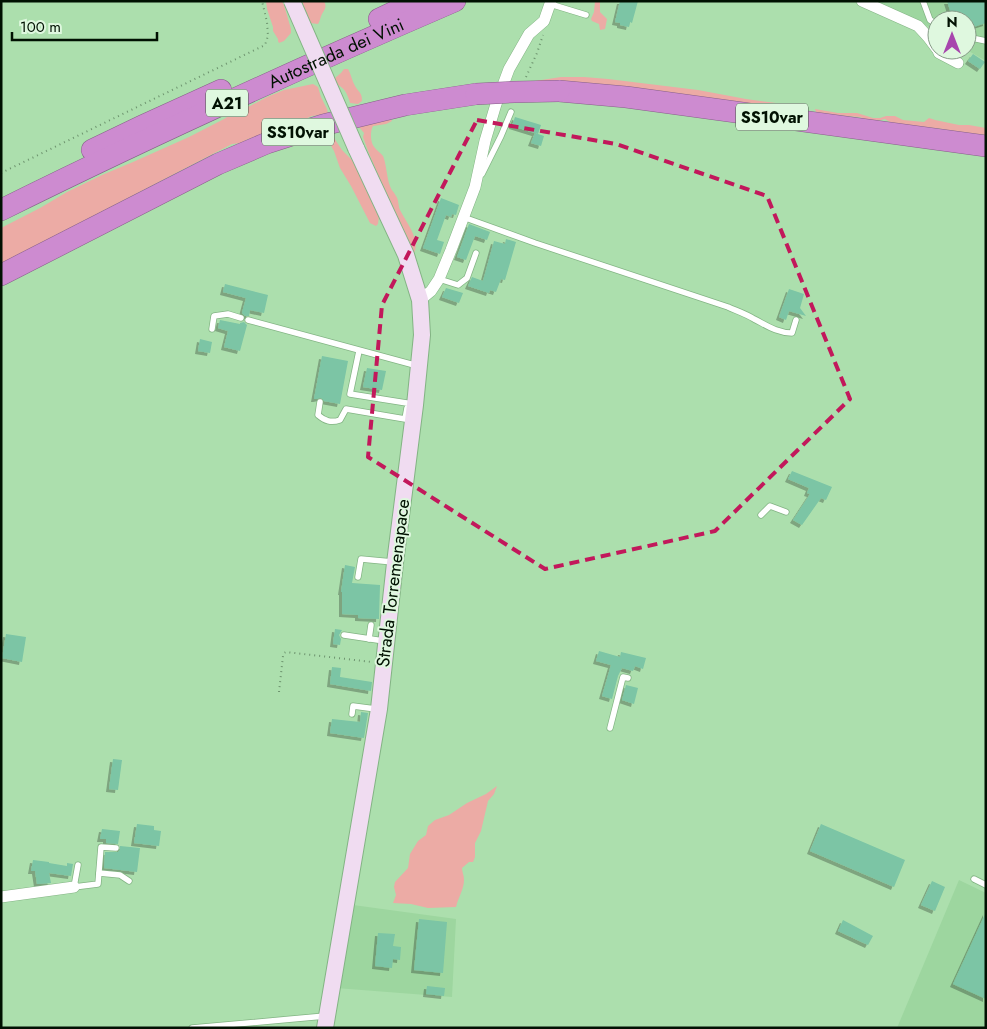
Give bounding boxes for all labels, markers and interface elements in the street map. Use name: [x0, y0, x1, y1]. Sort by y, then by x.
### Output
scale bar: [12, 10, 158, 42]
north arrow: [927, 10, 977, 60]
street label: Autostrada dei Vini: [264, 12, 408, 95]
text: N: [946, 12, 958, 32]
text: 100 m: [20, 16, 61, 38]
road number: A21: [206, 90, 248, 116]
road number: SS10var: [736, 104, 808, 130]
road number: SS10var: [262, 118, 334, 146]
street label: Strada Torremenapace: [370, 497, 416, 669]

